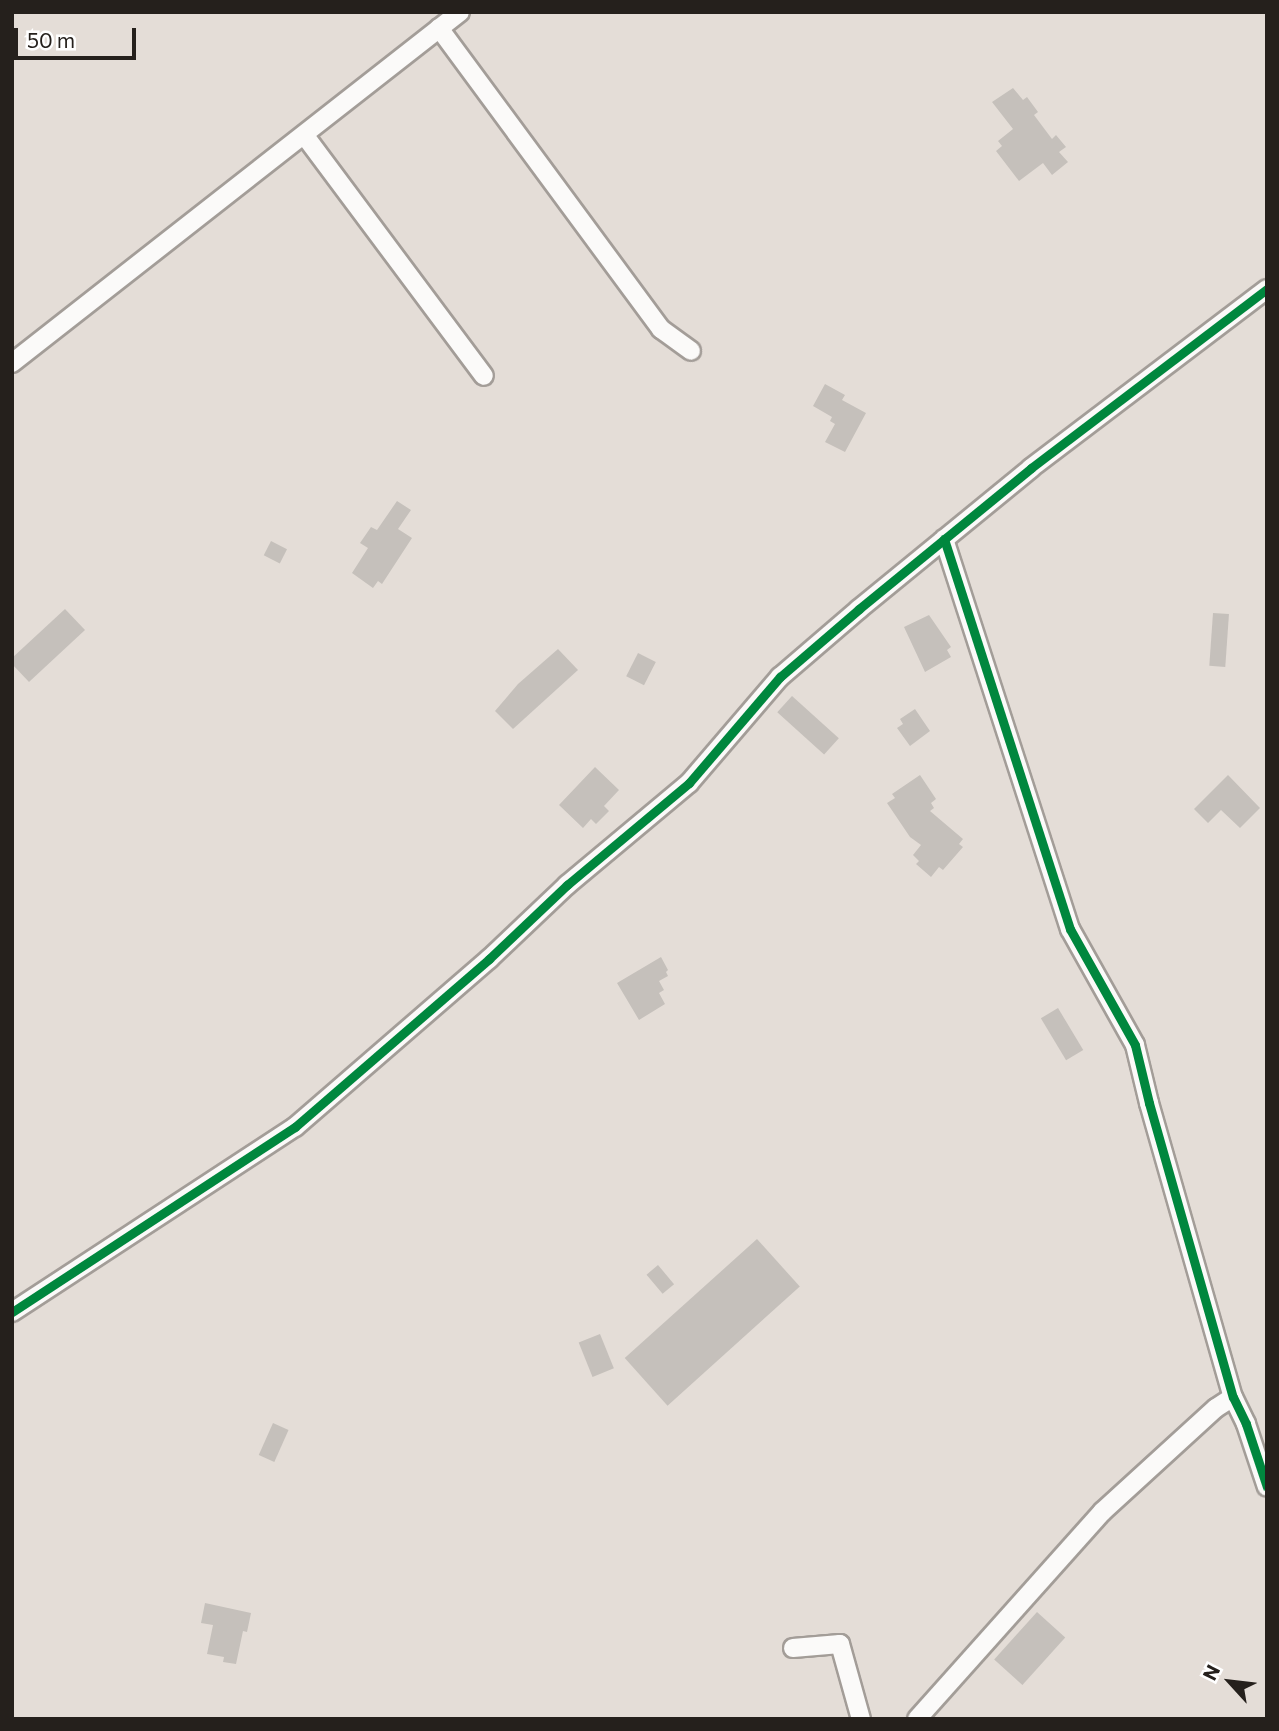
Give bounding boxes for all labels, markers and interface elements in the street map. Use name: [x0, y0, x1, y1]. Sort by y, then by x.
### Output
scale bar: [18, 14, 140, 58]
text: 50 m: [27, 27, 75, 52]
north arrow: [1195, 1647, 1265, 1717]
text: N: [1197, 1661, 1224, 1684]

